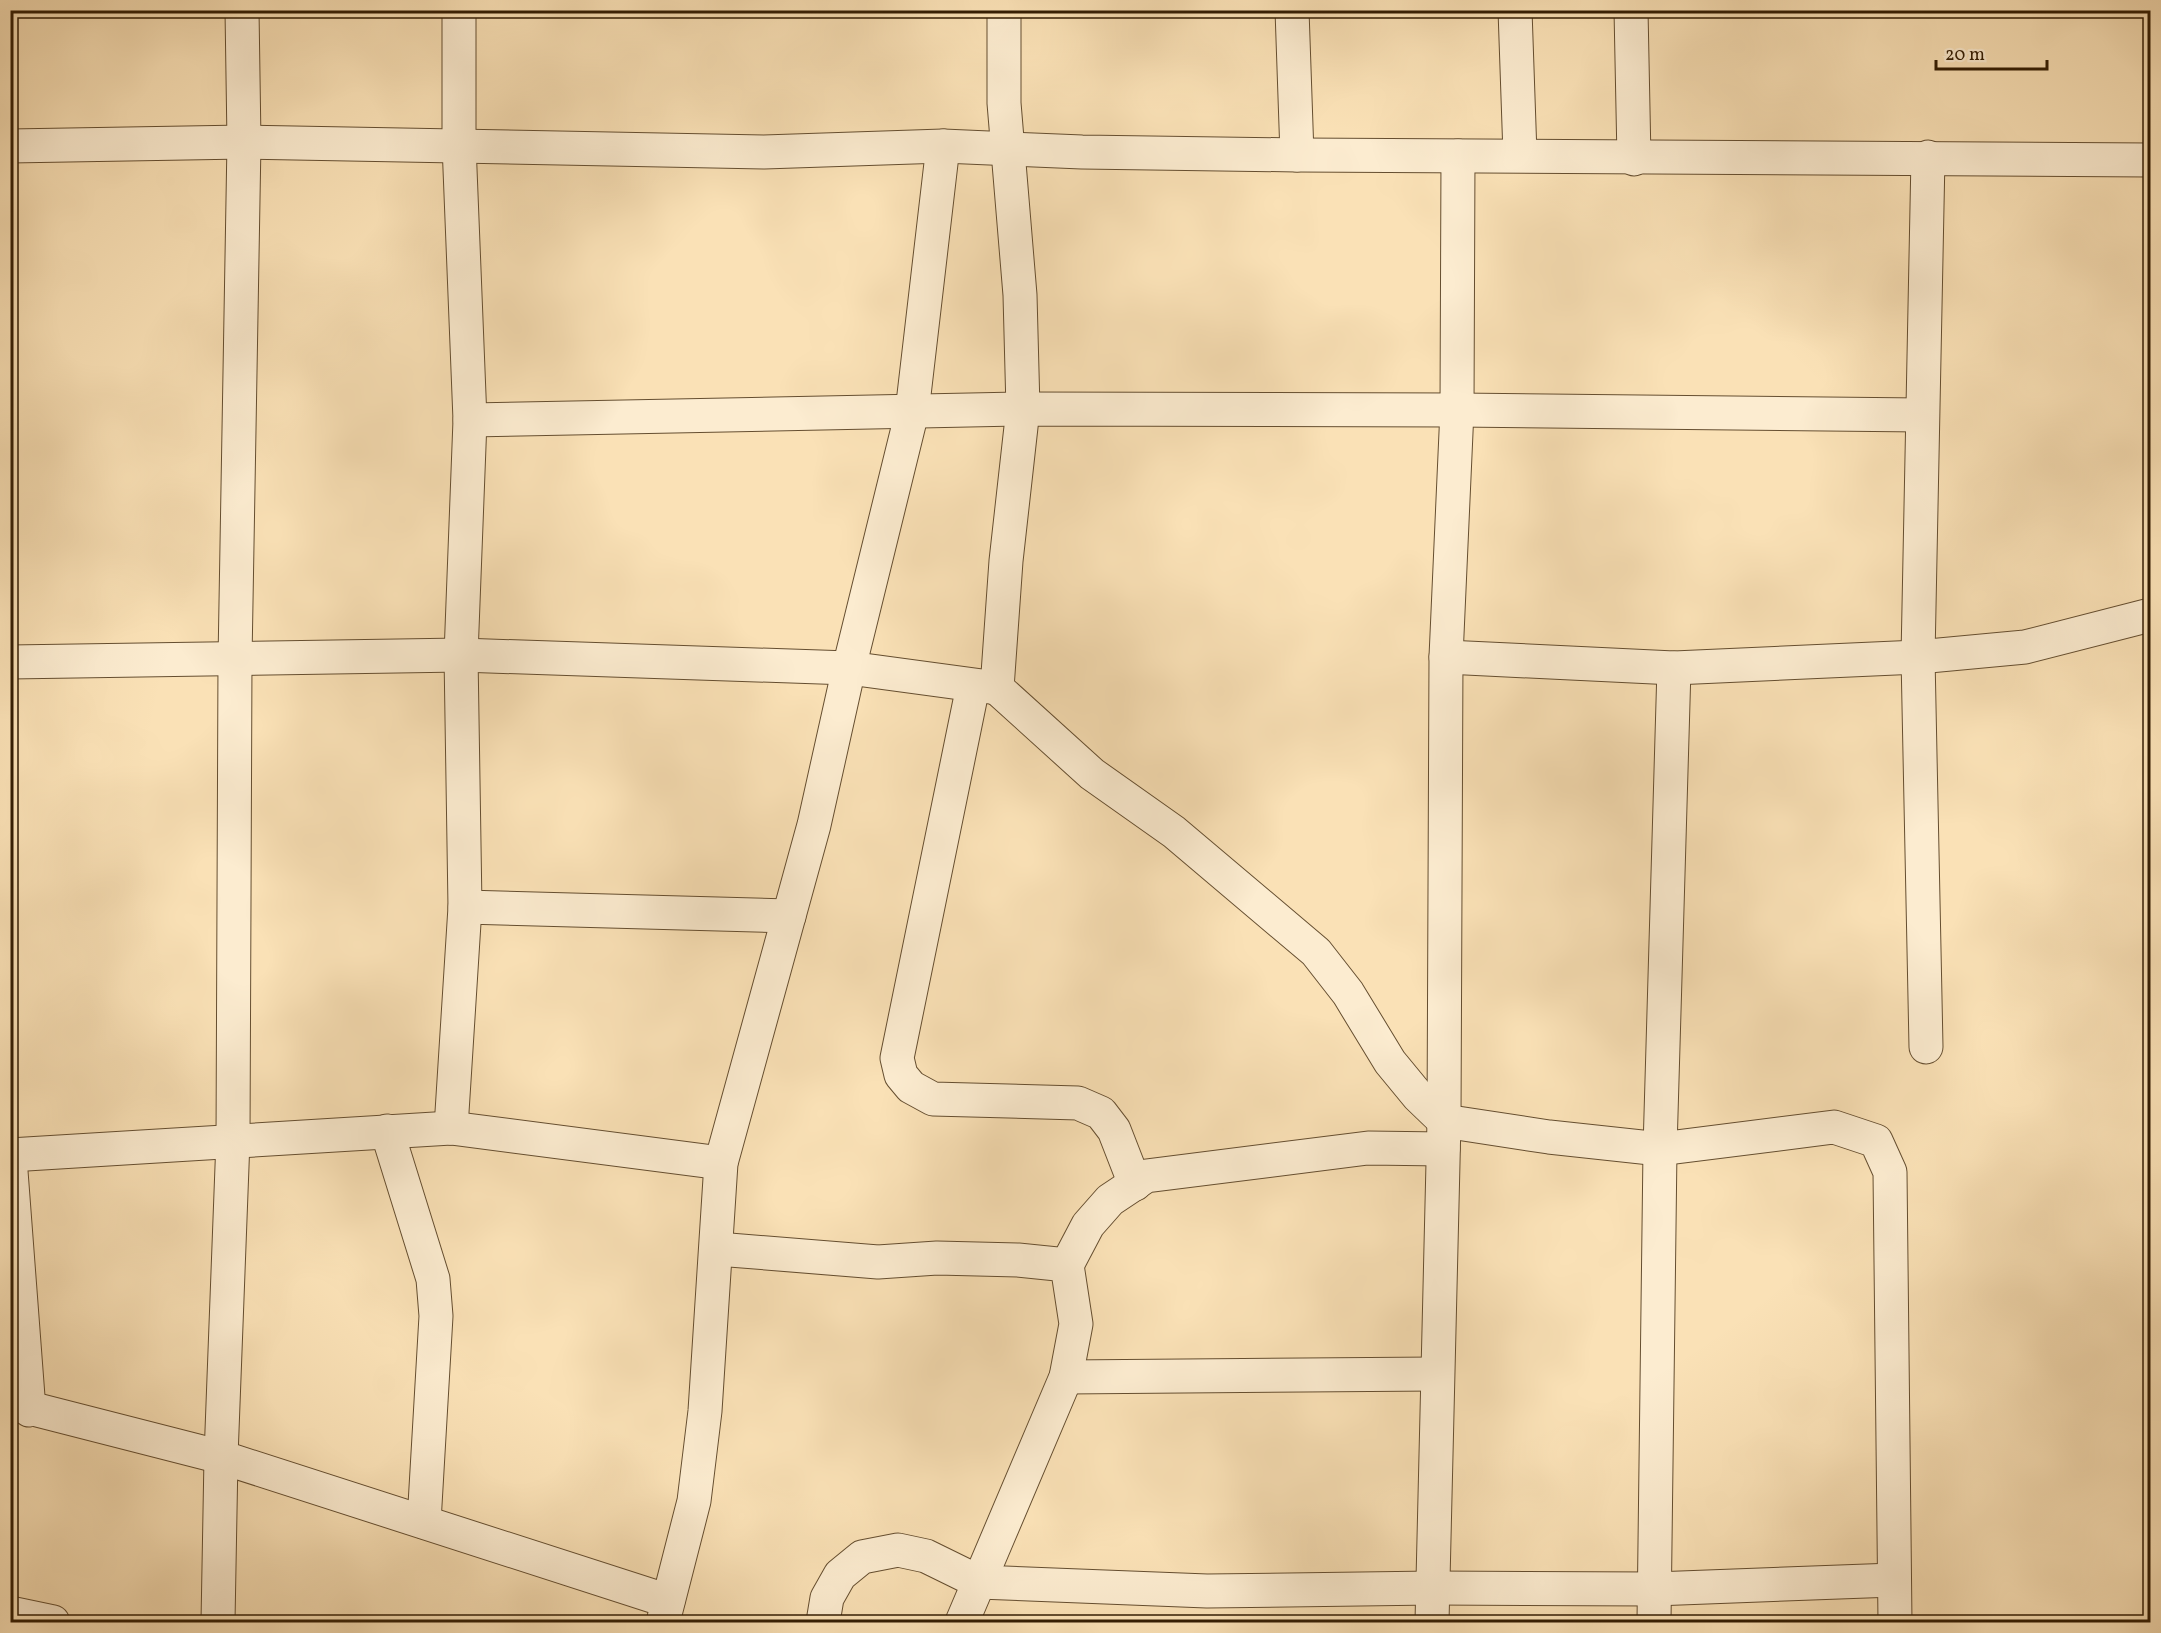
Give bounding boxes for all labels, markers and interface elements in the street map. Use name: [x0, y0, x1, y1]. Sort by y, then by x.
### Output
scale bar: [1936, 33, 2047, 71]
text: 20 m: [1945, 43, 1985, 68]

